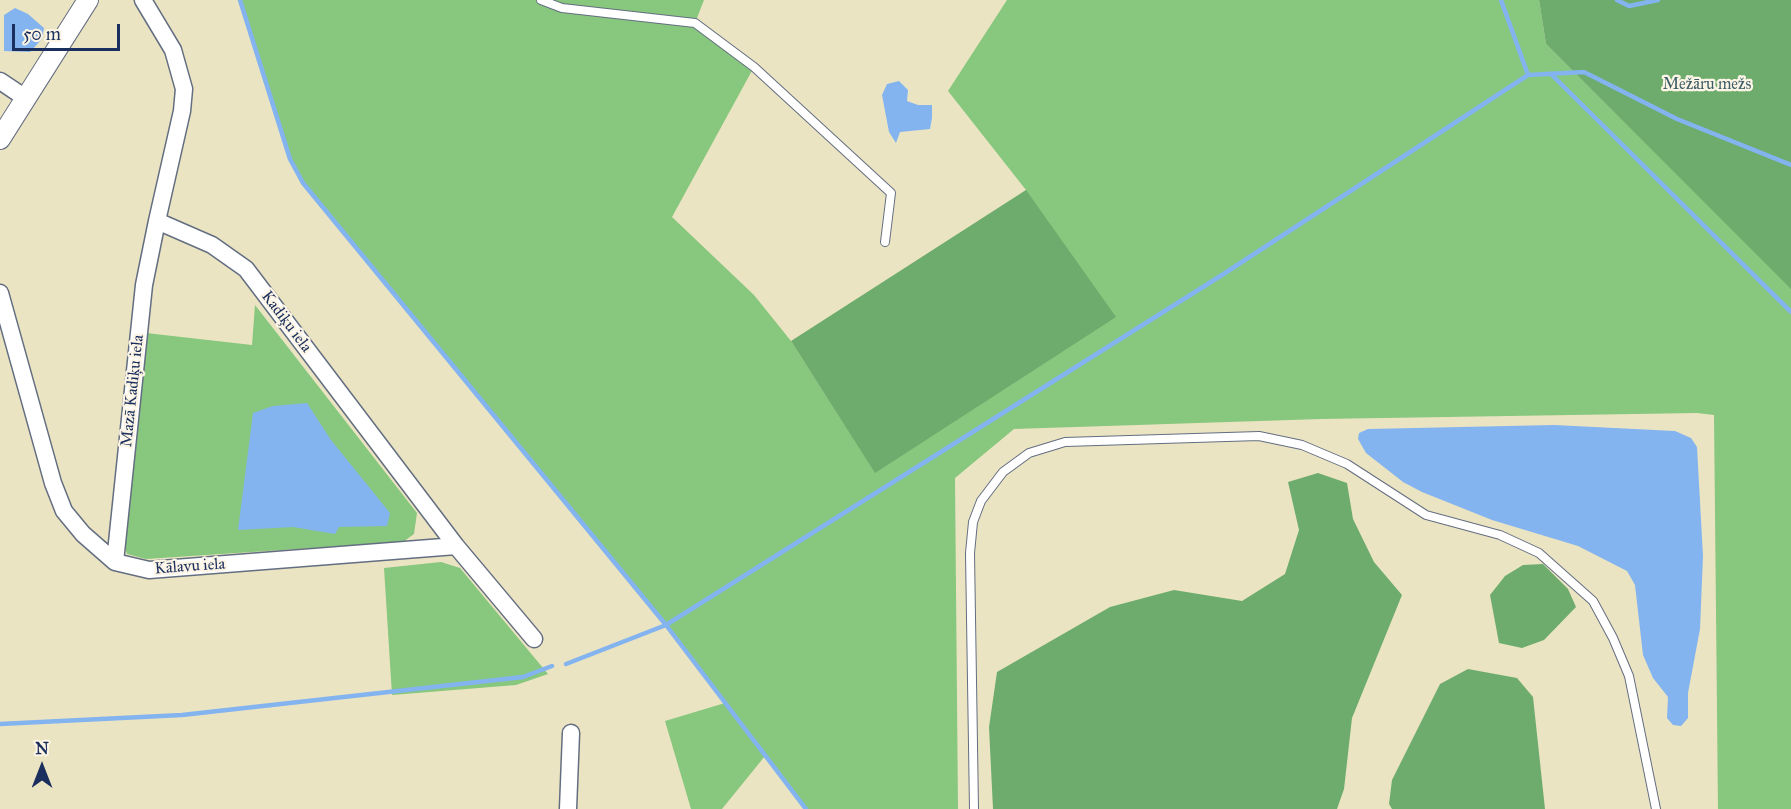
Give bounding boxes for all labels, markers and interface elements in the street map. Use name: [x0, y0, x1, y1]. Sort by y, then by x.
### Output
scale bar: [15, 12, 123, 50]
text: 50 m: [23, 23, 61, 45]
park label: Mežāru mežs: [1663, 75, 1751, 95]
street label: Kadiķu iela: [257, 287, 315, 357]
street label: Mazā Kadiķu iela: [118, 334, 148, 448]
street label: Kālavu iela: [154, 555, 226, 579]
north arrow: [12, 737, 72, 797]
text: N: [35, 739, 49, 758]

